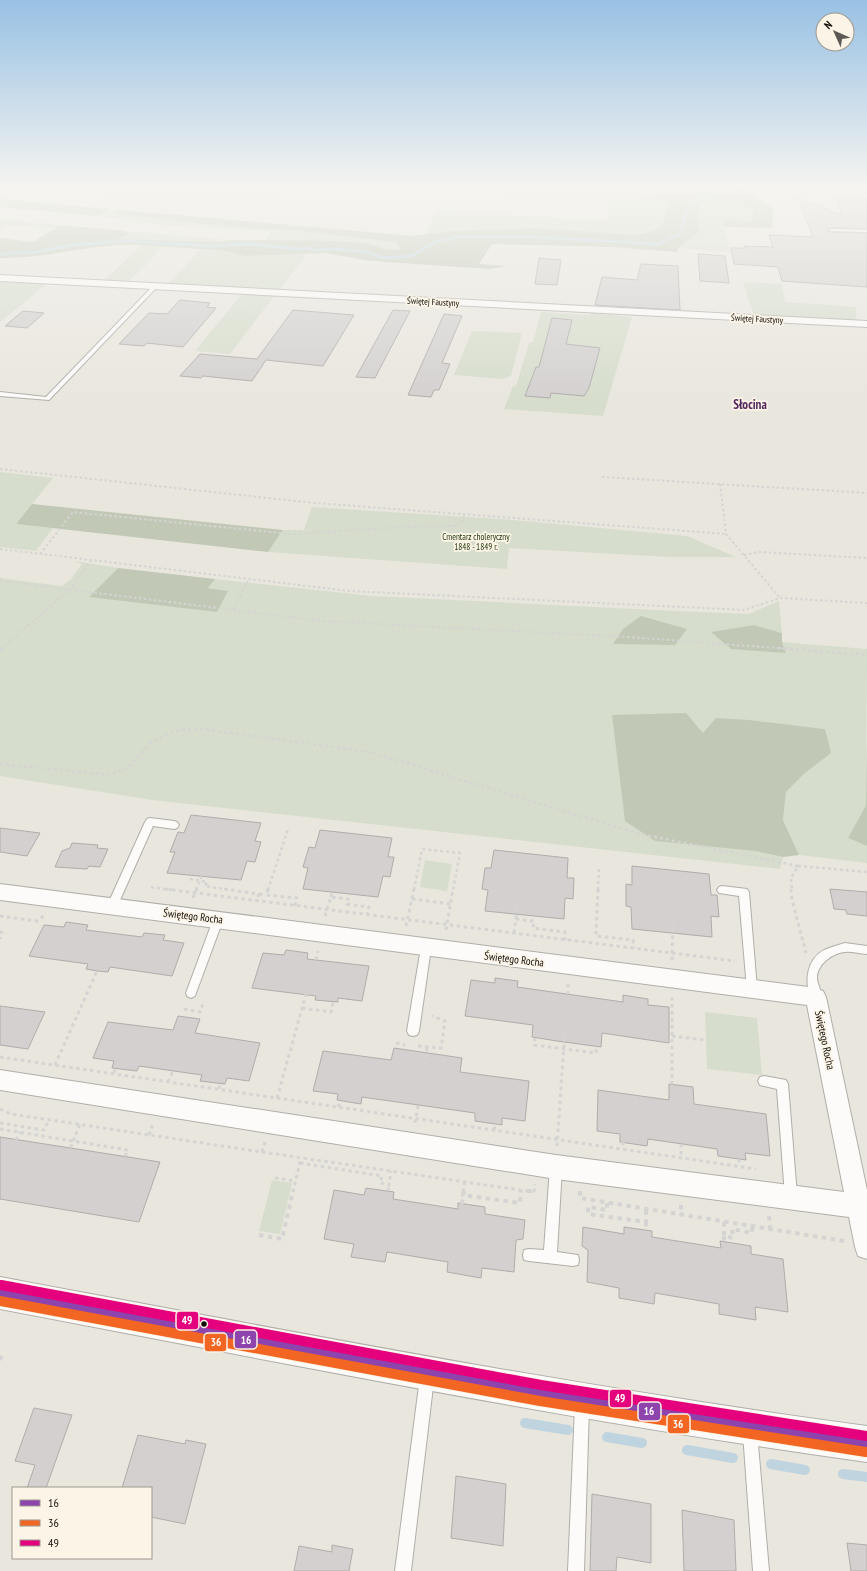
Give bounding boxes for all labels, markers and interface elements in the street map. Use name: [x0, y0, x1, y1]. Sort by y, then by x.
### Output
north arrow: [815, 12, 855, 52]
text: N: [821, 18, 835, 32]
street label: Świętej Faustyny: [407, 295, 460, 309]
street label: Świętej Faustyny: [731, 312, 784, 326]
district label: Słocina: [733, 396, 767, 413]
park label: Cmentarz choleryczny 1848 - 1849 r.: [442, 531, 510, 552]
street label: Świętego Rocha: [162, 905, 224, 927]
street label: Świętego Rocha: [483, 948, 545, 970]
street label: Świętego Rocha: [812, 1009, 838, 1071]
line badge: 49: [176, 1311, 199, 1330]
text: 49: [182, 1313, 192, 1327]
unlabelled marker: [199, 1319, 209, 1329]
line badge: 16: [234, 1330, 257, 1349]
line badge: 36: [204, 1333, 227, 1352]
text: 16: [241, 1333, 251, 1347]
text: 36: [211, 1335, 221, 1349]
line badge: 49: [609, 1389, 632, 1408]
text: 49: [615, 1391, 625, 1405]
line badge: 16: [638, 1402, 661, 1421]
text: 16: [644, 1404, 654, 1418]
line badge: 36: [667, 1414, 690, 1434]
text: 36: [673, 1417, 683, 1431]
legend: [12, 1487, 152, 1559]
text: 16: [48, 1495, 59, 1510]
text: 36: [48, 1515, 59, 1530]
text: 49: [48, 1535, 59, 1550]

